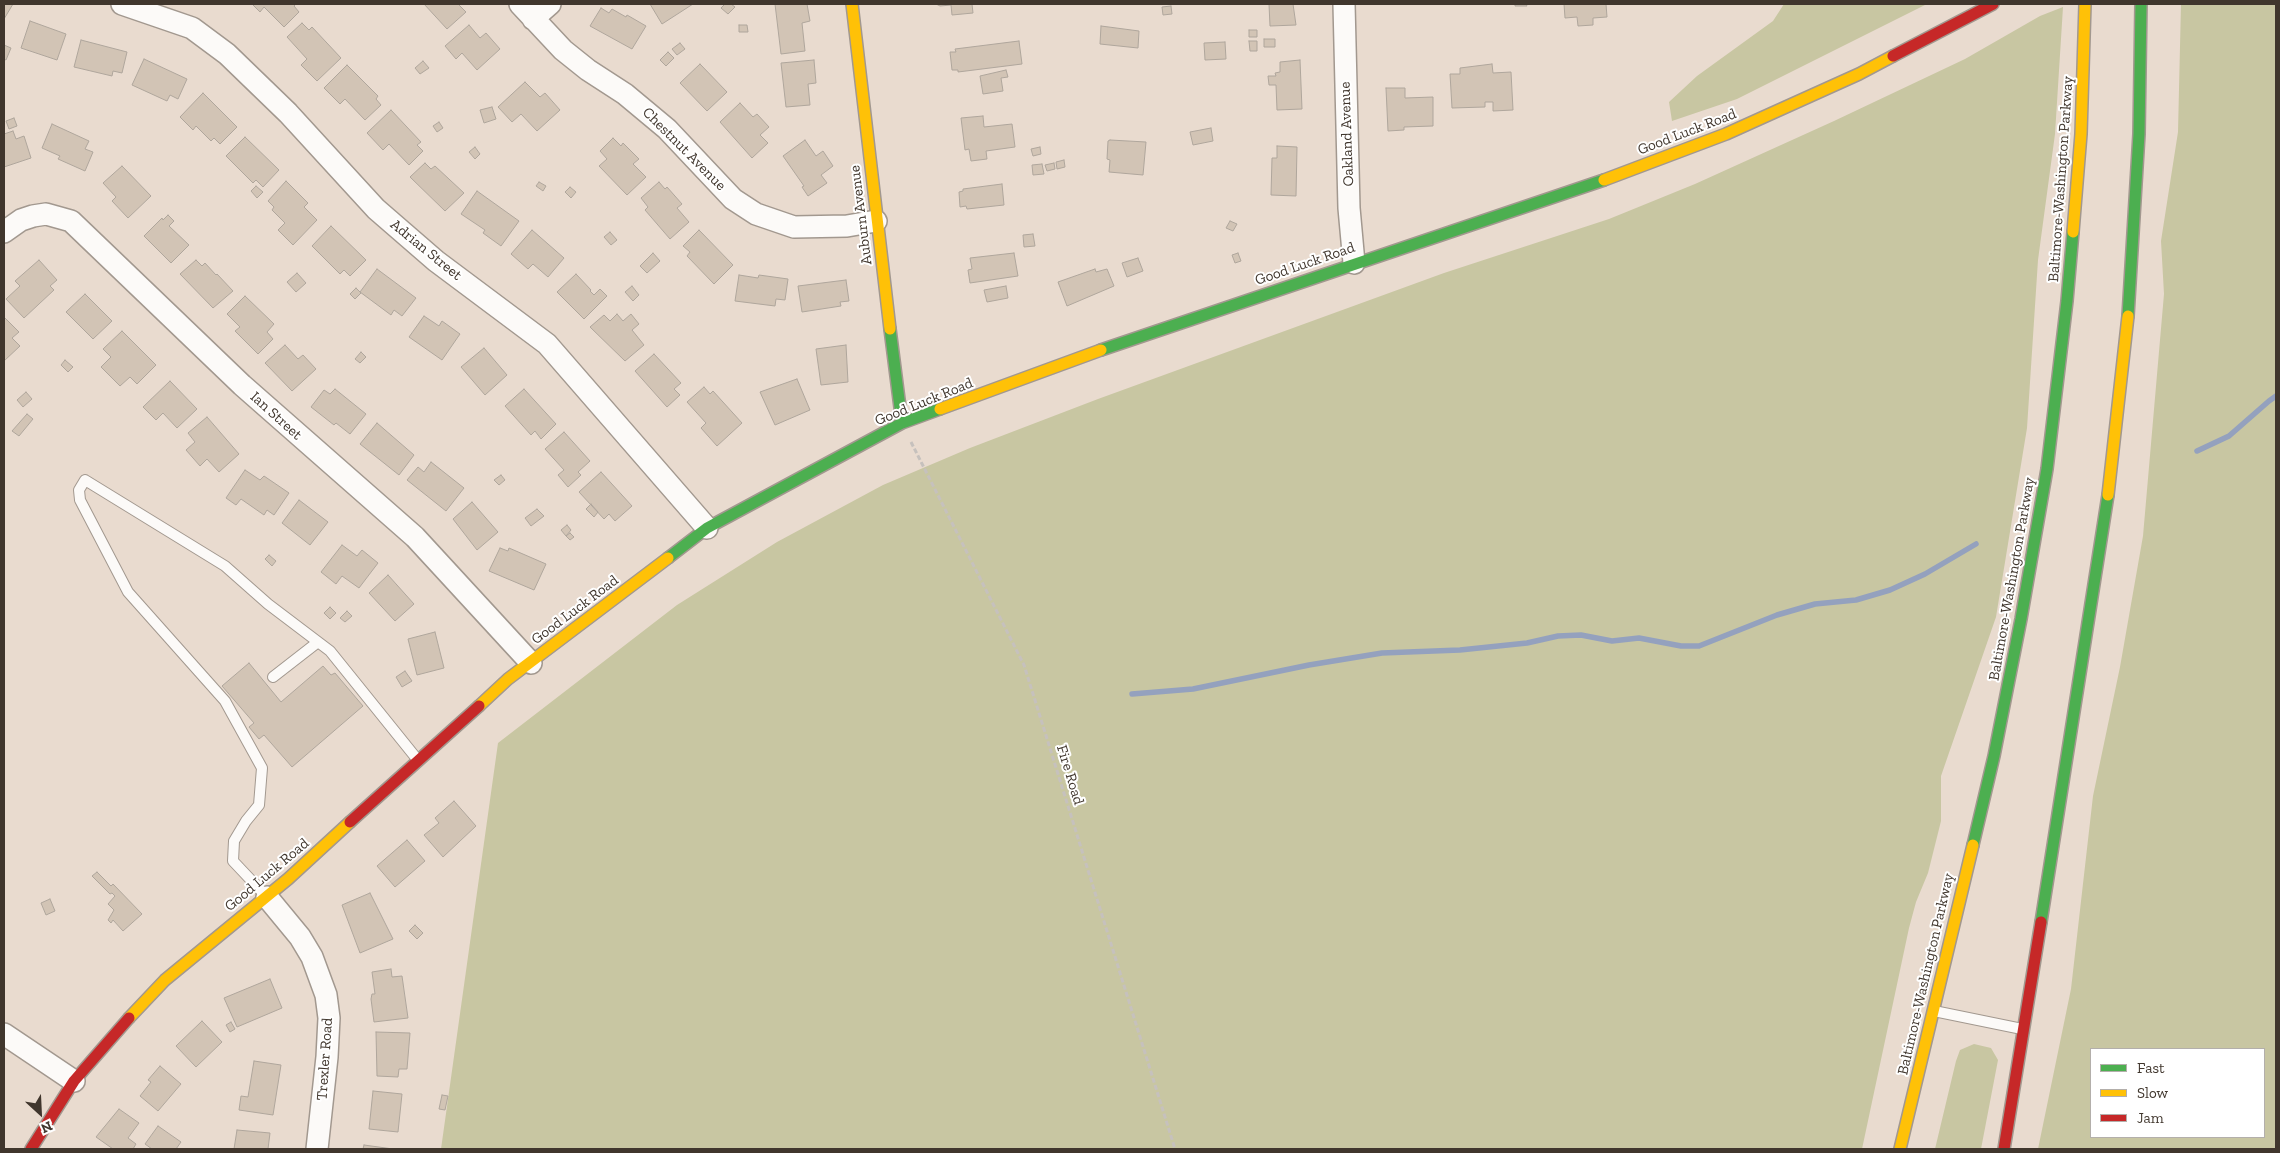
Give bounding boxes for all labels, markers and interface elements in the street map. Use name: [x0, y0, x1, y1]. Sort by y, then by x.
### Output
street label: Baltimore-Washington Parkway: [2045, 75, 2077, 283]
street label: Oakland Avenue: [1336, 81, 1358, 187]
street label: Chestnut Avenue: [638, 103, 730, 195]
street label: Good Luck Road: [1635, 105, 1739, 159]
street label: Auburn Avenue: [846, 164, 876, 266]
street label: Adrian Street: [387, 216, 465, 284]
street label: Good Luck Road: [1253, 239, 1357, 289]
street label: Good Luck Road: [872, 374, 976, 430]
street label: Ian Street: [246, 388, 306, 444]
street label: Baltimore-Washington Parkway: [1985, 476, 2039, 682]
street label: Good Luck Road: [528, 571, 622, 649]
street label: Fire Road: [1052, 743, 1088, 807]
street label: Good Luck Road: [221, 835, 313, 915]
street label: Baltimore-Washington Parkway: [1894, 871, 1958, 1077]
street label: Trexler Road: [313, 1017, 337, 1101]
legend: [2090, 1048, 2265, 1138]
text: Fast: [2137, 1059, 2165, 1077]
text: Slow: [2137, 1084, 2168, 1102]
north arrow: [15, 1088, 65, 1138]
text: Jam: [2137, 1109, 2164, 1127]
text: N: [38, 1117, 55, 1137]

